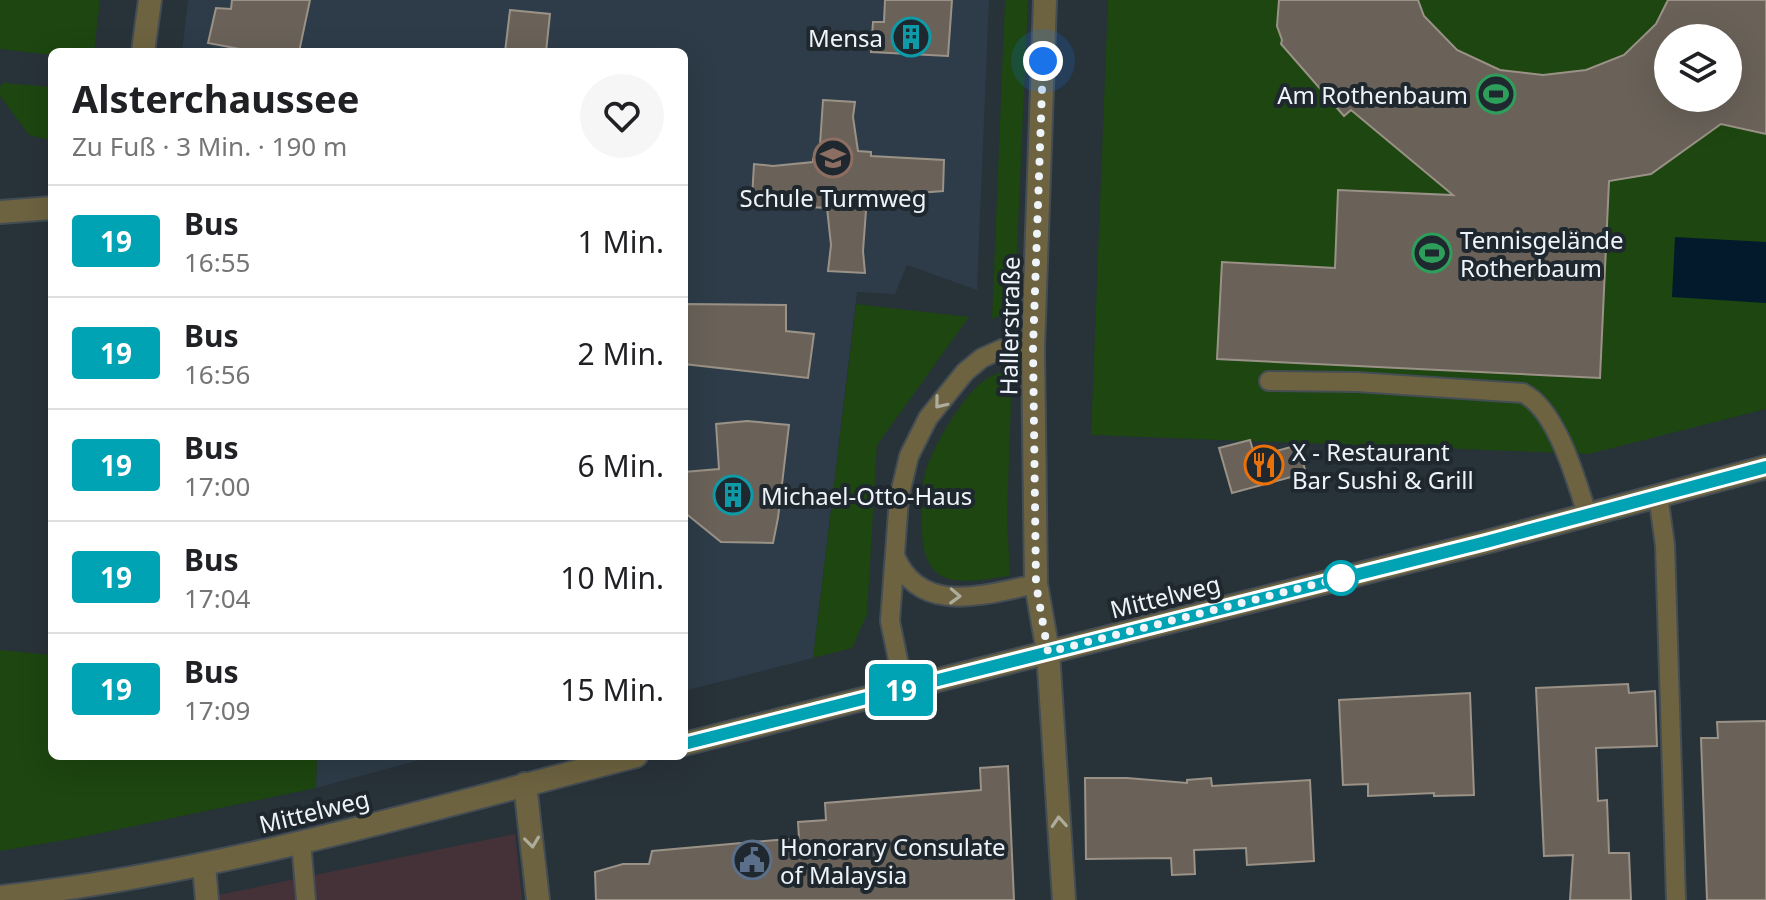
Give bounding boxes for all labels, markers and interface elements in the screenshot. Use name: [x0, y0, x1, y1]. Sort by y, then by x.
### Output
building icon: Mensa: [890, 16, 932, 58]
place label: Mensa: [808, 21, 883, 54]
map controls: [1654, 24, 1742, 112]
button: layers: [1654, 24, 1742, 112]
your location: [1023, 41, 1063, 81]
text: Alsterchaussee: [72, 72, 359, 124]
sports icon: Am Rothenbaum: [1475, 73, 1517, 115]
button: heart: [580, 74, 664, 158]
place label: Am Rothenbaum: [1277, 78, 1468, 111]
text: Zu Fuß · 3 Min. · 190 m: [72, 128, 347, 164]
school or university icon: Schule Turmweg: [812, 137, 854, 179]
place label: Schule Turmweg: [740, 181, 926, 214]
text: Bus: [184, 203, 239, 244]
text: 1 Min.: [578, 221, 664, 262]
text: 19: [100, 222, 132, 260]
place label: Tennisgelände Rotherbaum: [1460, 223, 1624, 284]
sports icon: Tennisgelände Rotherbaum: [1411, 232, 1453, 274]
text: 16:55: [184, 244, 250, 280]
street label: Hallerstraße: [991, 256, 1027, 396]
text: Bus: [184, 315, 239, 356]
text: 2 Min.: [578, 333, 664, 374]
text: 19: [100, 334, 132, 372]
text: 16:56: [184, 356, 250, 392]
one-way arrow: [935, 394, 950, 408]
text: Bus: [184, 427, 239, 468]
place label: X - Restaurant Bar Sushi & Grill: [1292, 435, 1474, 496]
restaurant icon: X - Restaurant Bar Sushi & Grill: [1243, 444, 1285, 486]
text: 6 Min.: [578, 445, 664, 486]
text: 19: [100, 446, 132, 484]
text: 17:00: [184, 468, 250, 504]
building icon: Michael-Otto-Haus: [712, 474, 754, 516]
place label: Michael-Otto-Haus: [761, 479, 972, 512]
text: Bus: [184, 539, 239, 580]
text: 10 Min.: [560, 557, 664, 598]
text: 19: [100, 558, 132, 596]
unlabelled marker: [1324, 561, 1358, 595]
street label: Mittelweg: [1107, 566, 1223, 626]
text: 17:04: [184, 580, 250, 616]
one-way arrow: [949, 588, 962, 605]
text: Bus: [184, 651, 239, 692]
line badge: 19: [865, 664, 937, 716]
text: 15 Min.: [560, 669, 664, 710]
text: 19: [100, 670, 132, 708]
text: 19: [885, 671, 917, 709]
text: 17:09: [184, 692, 250, 728]
street label: Mittelweg: [256, 781, 372, 841]
one-way arrow: [1051, 815, 1068, 828]
place label: Honorary Consulate of Malaysia: [780, 830, 1006, 891]
one-way arrow: [523, 836, 540, 849]
public building icon: Honorary Consulate of Malaysia: [731, 839, 773, 881]

